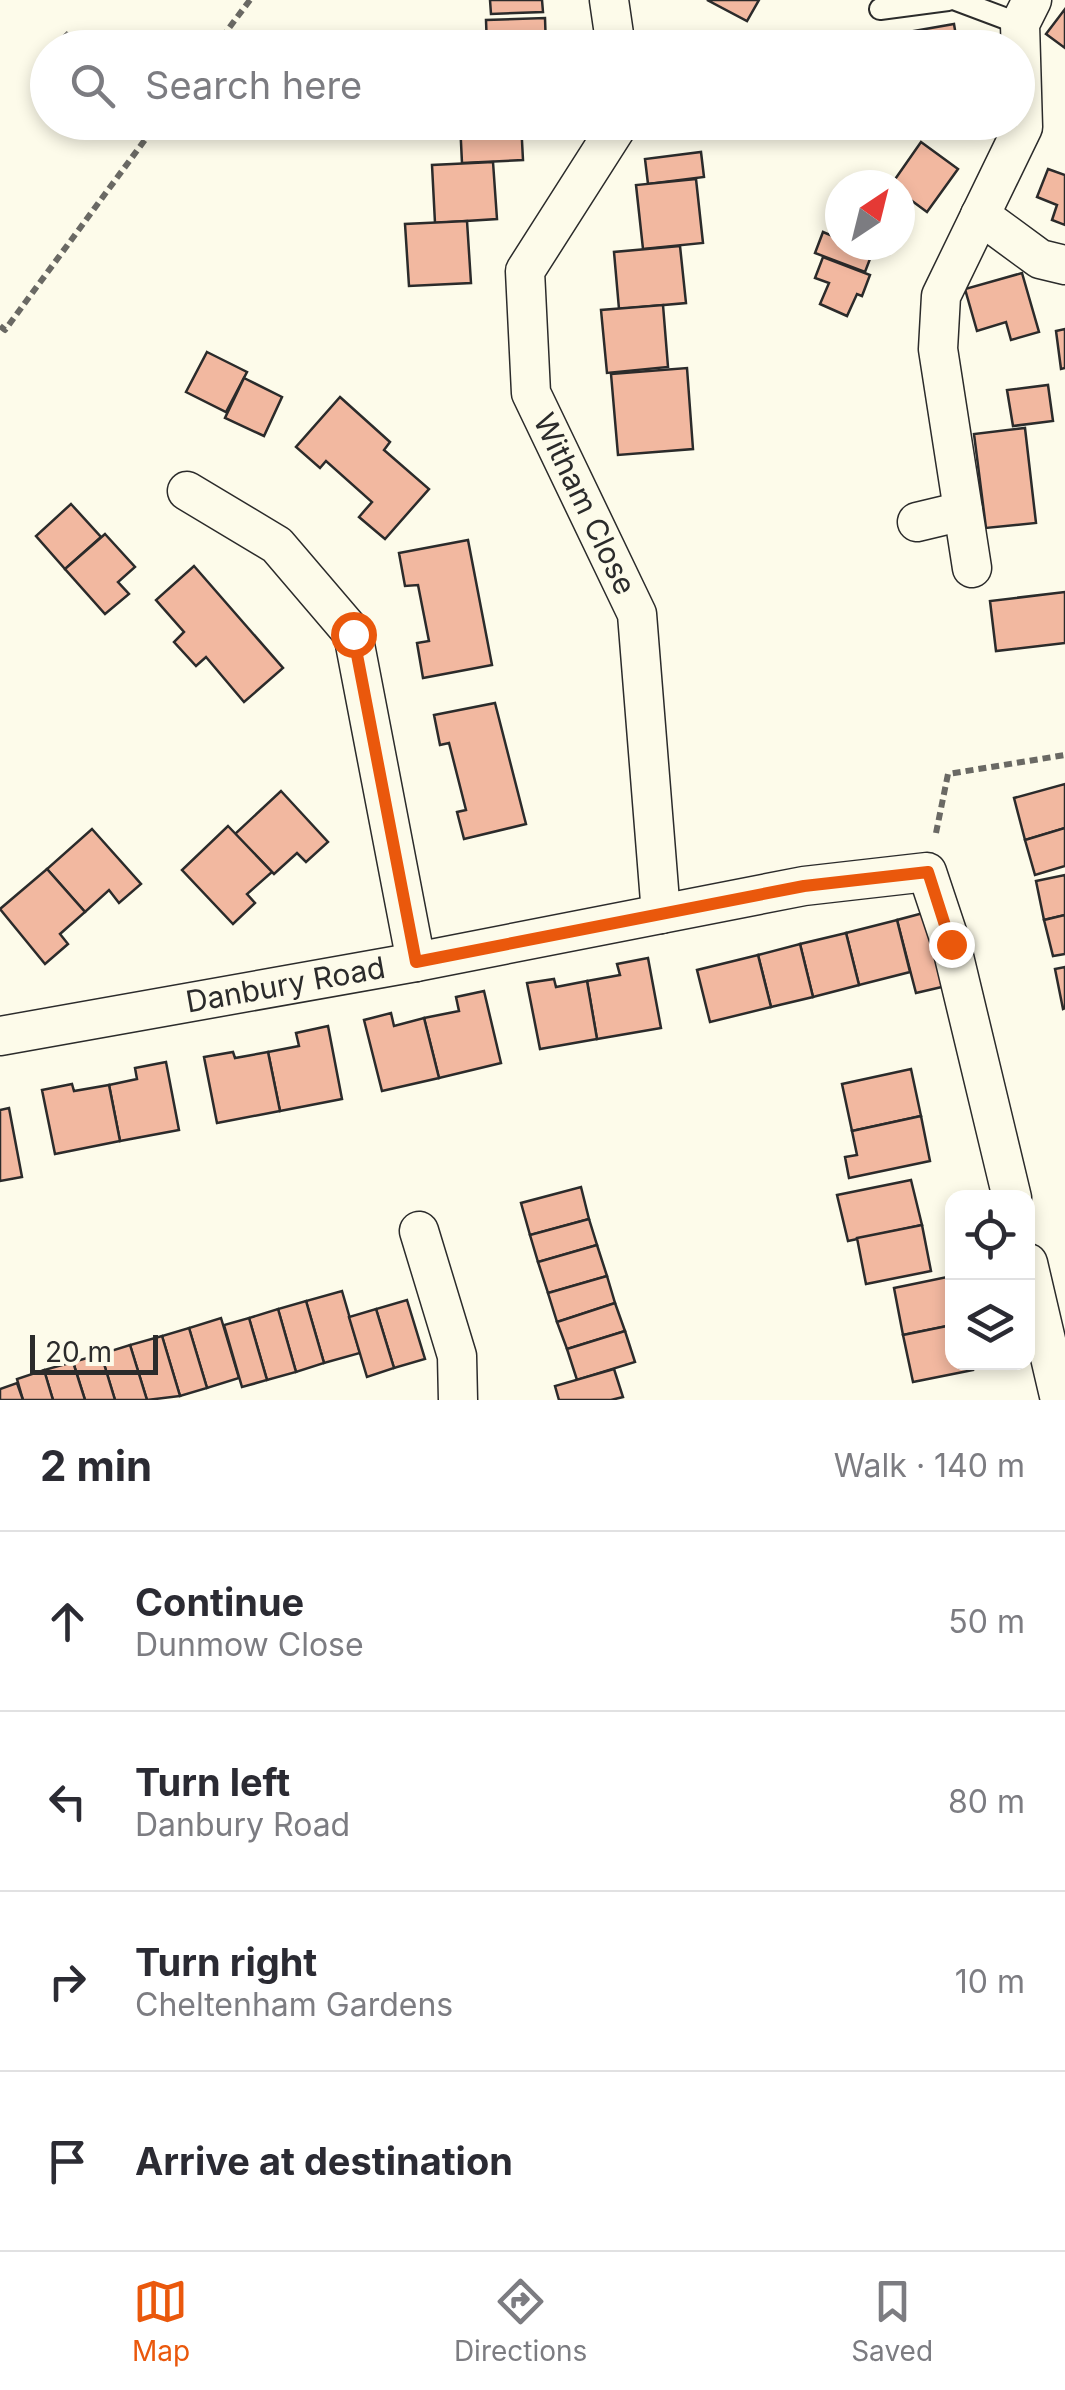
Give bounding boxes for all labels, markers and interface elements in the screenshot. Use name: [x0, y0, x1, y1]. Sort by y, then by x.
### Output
search box: [30, 30, 1035, 140]
icon: search: [65, 58, 120, 113]
text: Search here: [145, 62, 362, 108]
north arrow: [825, 170, 915, 260]
street label: Witham Close: [526, 407, 644, 600]
route start: [331, 612, 377, 658]
route end: [929, 922, 975, 968]
street label: Danbury Road: [183, 949, 388, 1020]
map controls: [945, 1190, 1035, 1370]
button: locate: [945, 1190, 1035, 1280]
button: layers: [945, 1280, 1035, 1370]
scale bar: [30, 1330, 158, 1374]
text: 20 m: [45, 1335, 112, 1369]
text: 2 min: [40, 1440, 152, 1491]
text: Walk · 140 m: [834, 1446, 1025, 1485]
text: Continue: [135, 1579, 304, 1625]
icon: ahead: [40, 1594, 95, 1649]
text: 50 m: [948, 1602, 1025, 1641]
text: Dunmow Close: [135, 1625, 364, 1664]
text: Turn left: [135, 1759, 290, 1805]
icon: left: [40, 1774, 95, 1829]
text: 80 m: [948, 1782, 1025, 1821]
text: Danbury Road: [135, 1805, 350, 1844]
text: Turn right: [135, 1939, 317, 1985]
icon: right: [40, 1954, 95, 2009]
text: 10 m: [955, 1962, 1025, 2001]
text: Cheltenham Gardens: [135, 1985, 453, 2024]
icon: arrive: [40, 2134, 95, 2189]
text: Arrive at destination: [135, 2138, 513, 2184]
tab: Map: [132, 2274, 190, 2368]
tab: Directions: [454, 2274, 587, 2368]
tab: Saved: [851, 2274, 933, 2368]

